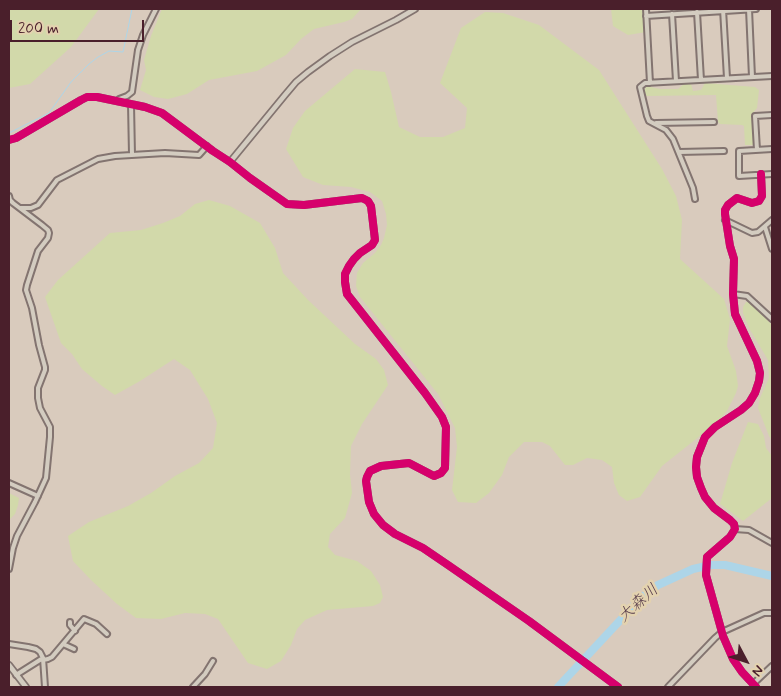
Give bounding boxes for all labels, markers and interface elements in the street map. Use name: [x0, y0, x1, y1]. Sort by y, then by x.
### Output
scale bar: [12, 10, 146, 42]
text: 200 m: [18, 19, 59, 39]
water label: 大森川: [615, 581, 663, 627]
north arrow: [721, 636, 771, 686]
text: N: [748, 661, 767, 680]

